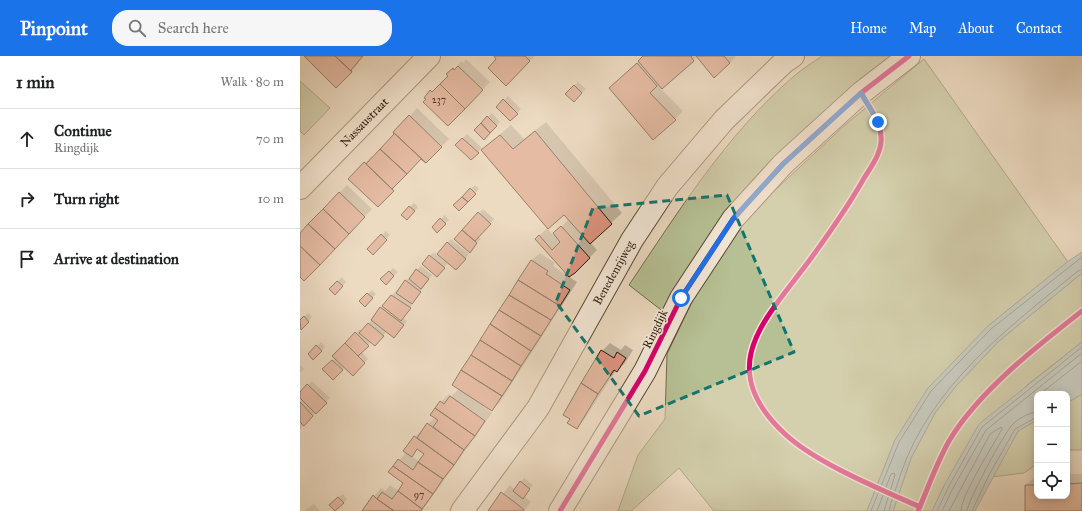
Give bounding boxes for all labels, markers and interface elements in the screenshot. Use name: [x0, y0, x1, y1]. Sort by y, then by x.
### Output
search box: [112, 10, 392, 46]
text: Pinpoint: [20, 17, 88, 40]
icon: search: [126, 17, 148, 39]
text: Search here: [158, 19, 229, 37]
text: Home: [850, 20, 887, 37]
text: Map: [909, 20, 936, 37]
text: About: [958, 20, 994, 37]
text: Contact: [1016, 20, 1062, 37]
text: 1 min: [16, 72, 55, 93]
text: Walk · 80 m: [221, 74, 284, 90]
street label: Nassaustraat: [337, 94, 392, 150]
house number: 237: [432, 94, 446, 106]
route end: [869, 113, 887, 131]
text: Continue: [54, 122, 112, 140]
icon: ahead: [16, 128, 38, 150]
text: 70 m: [256, 131, 284, 147]
text: Ringdijk: [54, 140, 99, 156]
icon: right: [16, 188, 38, 210]
text: Turn right: [54, 190, 119, 208]
text: 10 m: [258, 191, 284, 207]
street label: Benedenrijweg: [590, 238, 638, 307]
icon: arrive: [16, 248, 38, 270]
text: Arrive at destination: [54, 250, 179, 268]
route start: [672, 289, 690, 307]
street label: Ringdijk: [640, 307, 671, 351]
map controls: [1034, 391, 1070, 499]
button: +: [1034, 391, 1070, 427]
button: −: [1034, 427, 1070, 463]
button: locate: [1034, 463, 1070, 499]
house number: 97: [414, 489, 424, 501]

